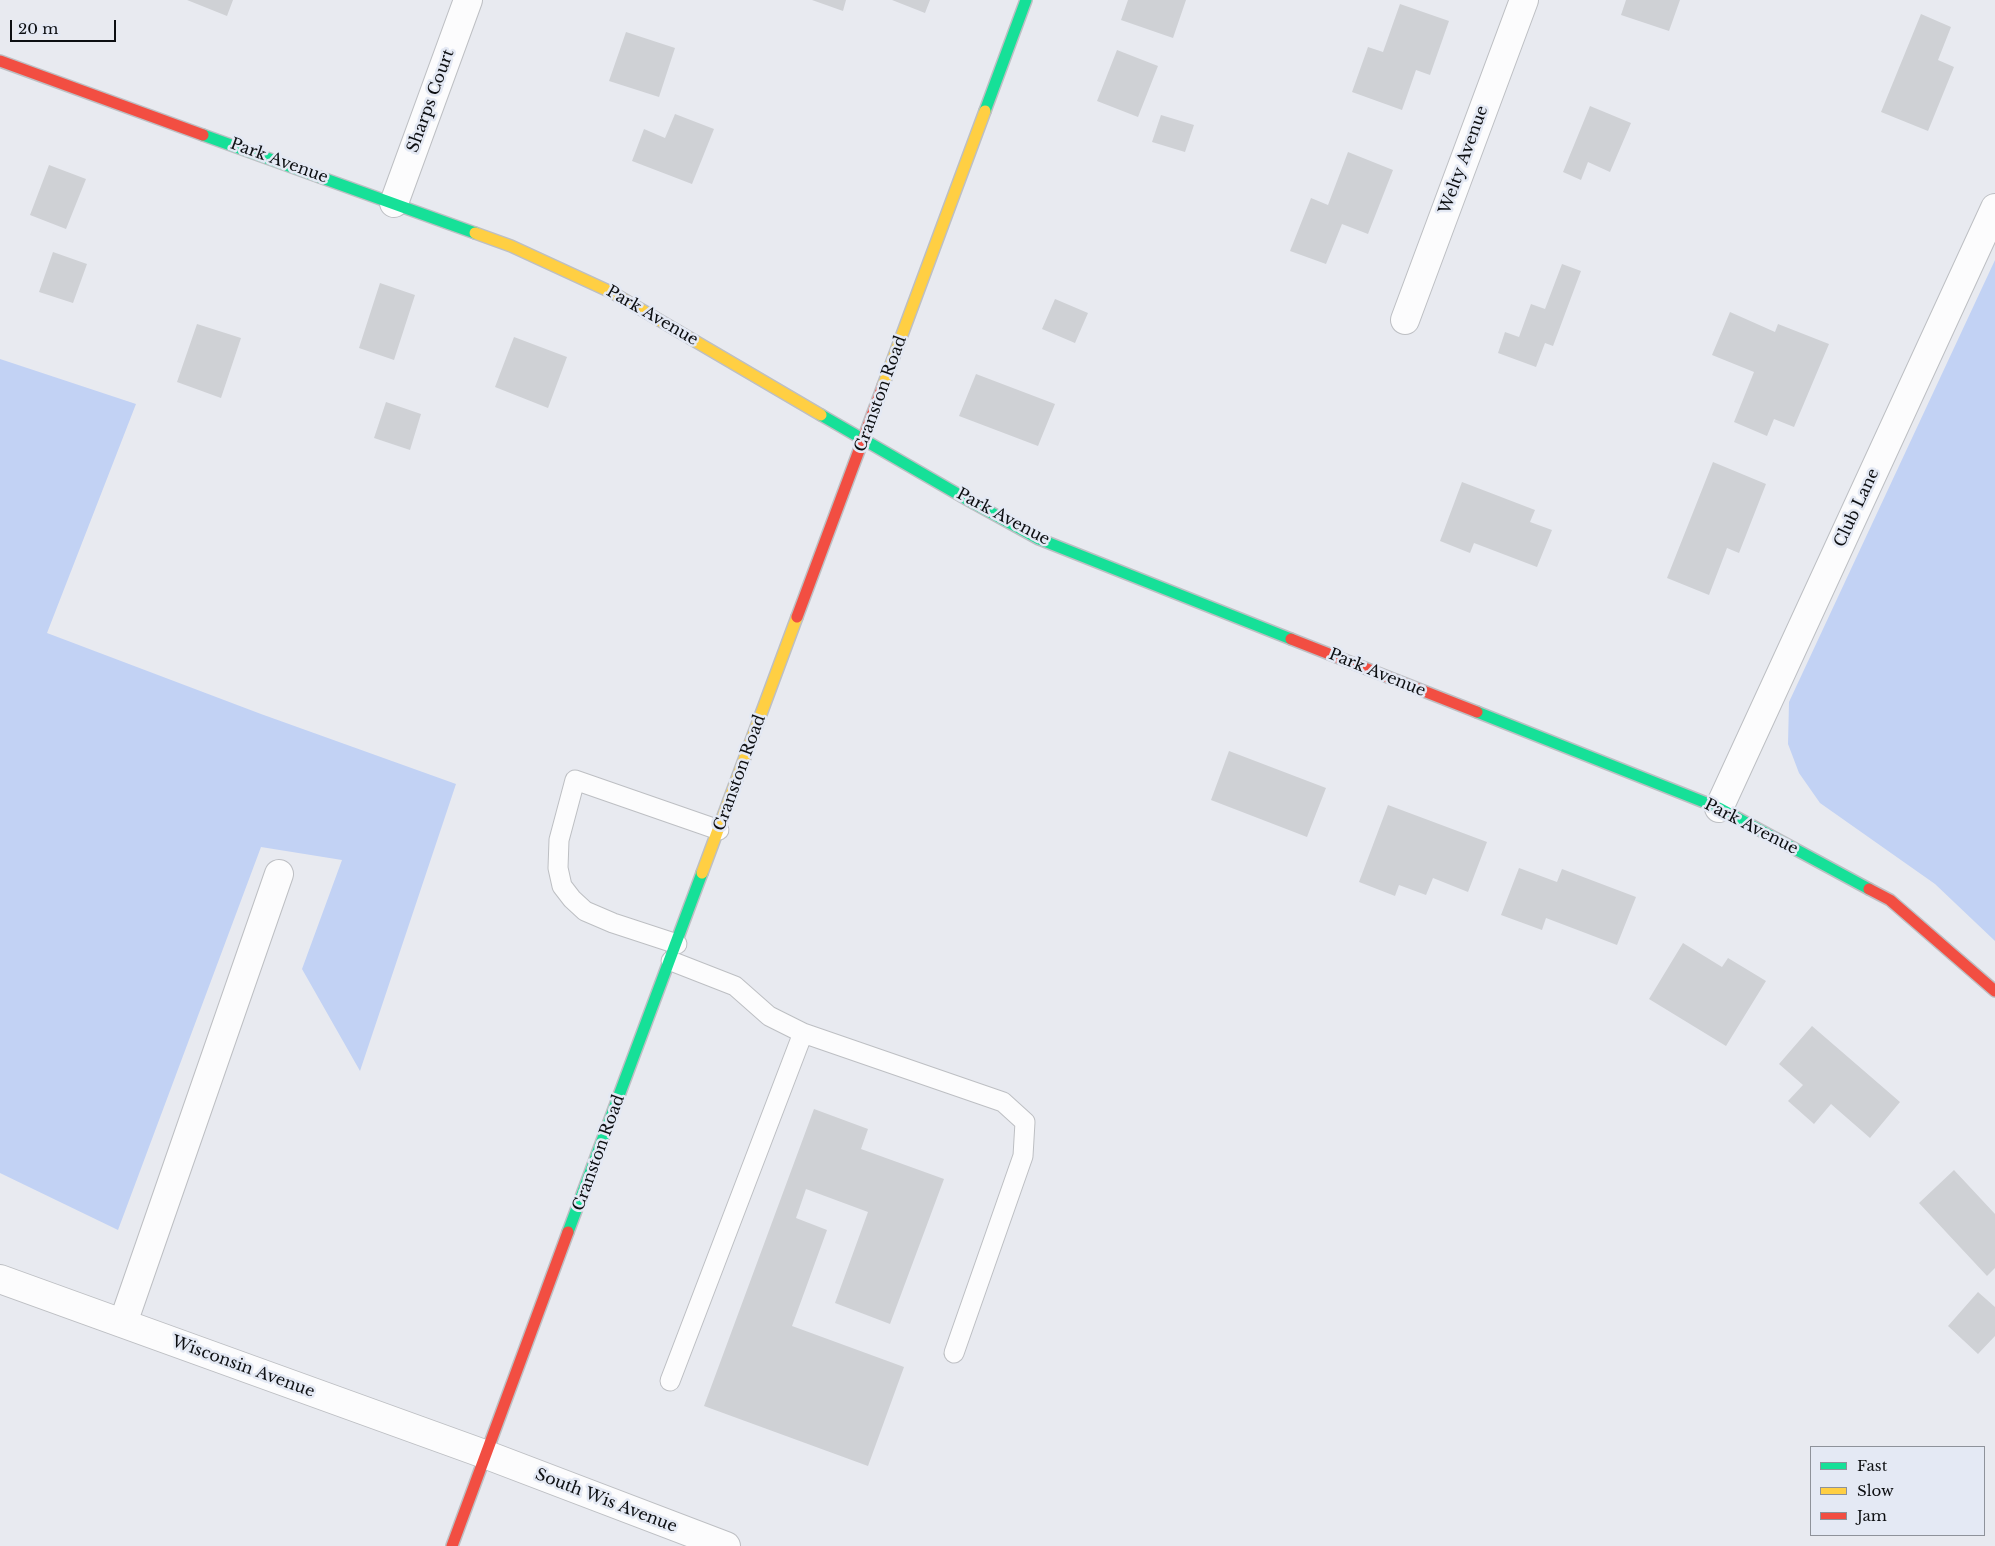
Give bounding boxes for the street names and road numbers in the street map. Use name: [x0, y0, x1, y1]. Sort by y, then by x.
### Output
street label: Sharps Court: [403, 47, 459, 155]
street label: Welty Avenue: [1436, 103, 1492, 217]
street label: Park Avenue: [227, 134, 331, 188]
street label: Park Avenue: [603, 282, 701, 350]
street label: Cranston Road: [851, 333, 911, 455]
street label: Club Lane: [1830, 466, 1884, 550]
street label: Park Avenue: [953, 484, 1053, 550]
street label: Park Avenue: [1326, 645, 1428, 701]
street label: Cranston Road: [710, 712, 770, 834]
street label: Park Avenue: [1701, 795, 1801, 859]
street label: Cranston Road: [569, 1092, 629, 1214]
street label: Wisconsin Avenue: [169, 1332, 317, 1402]
street label: South Wis Avenue: [533, 1465, 679, 1537]

